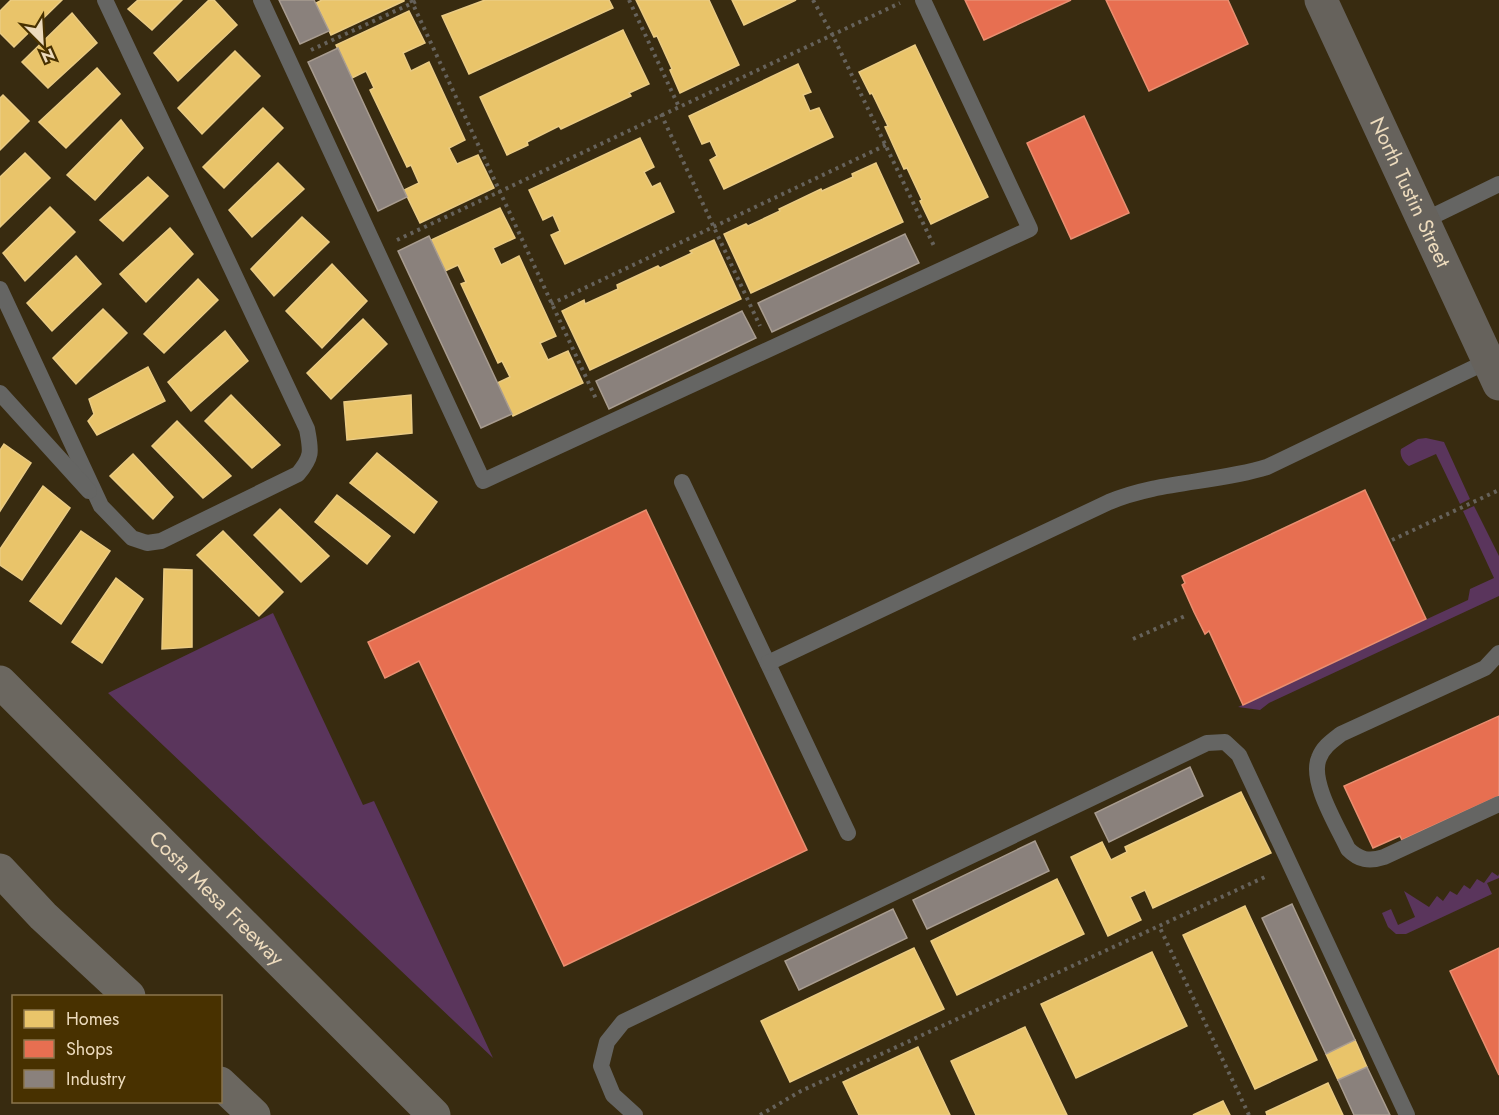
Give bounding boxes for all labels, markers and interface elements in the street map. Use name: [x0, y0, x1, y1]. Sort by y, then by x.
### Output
north arrow: [12, 12, 72, 72]
text: N: [37, 42, 58, 68]
street label: North Tustin Street: [1362, 112, 1458, 273]
street label: Costa Mesa Freeway: [142, 824, 292, 973]
legend: [12, 995, 222, 1103]
text: Homes: [66, 1006, 119, 1032]
text: Shops: [66, 1036, 113, 1062]
text: Industry: [66, 1066, 126, 1092]

